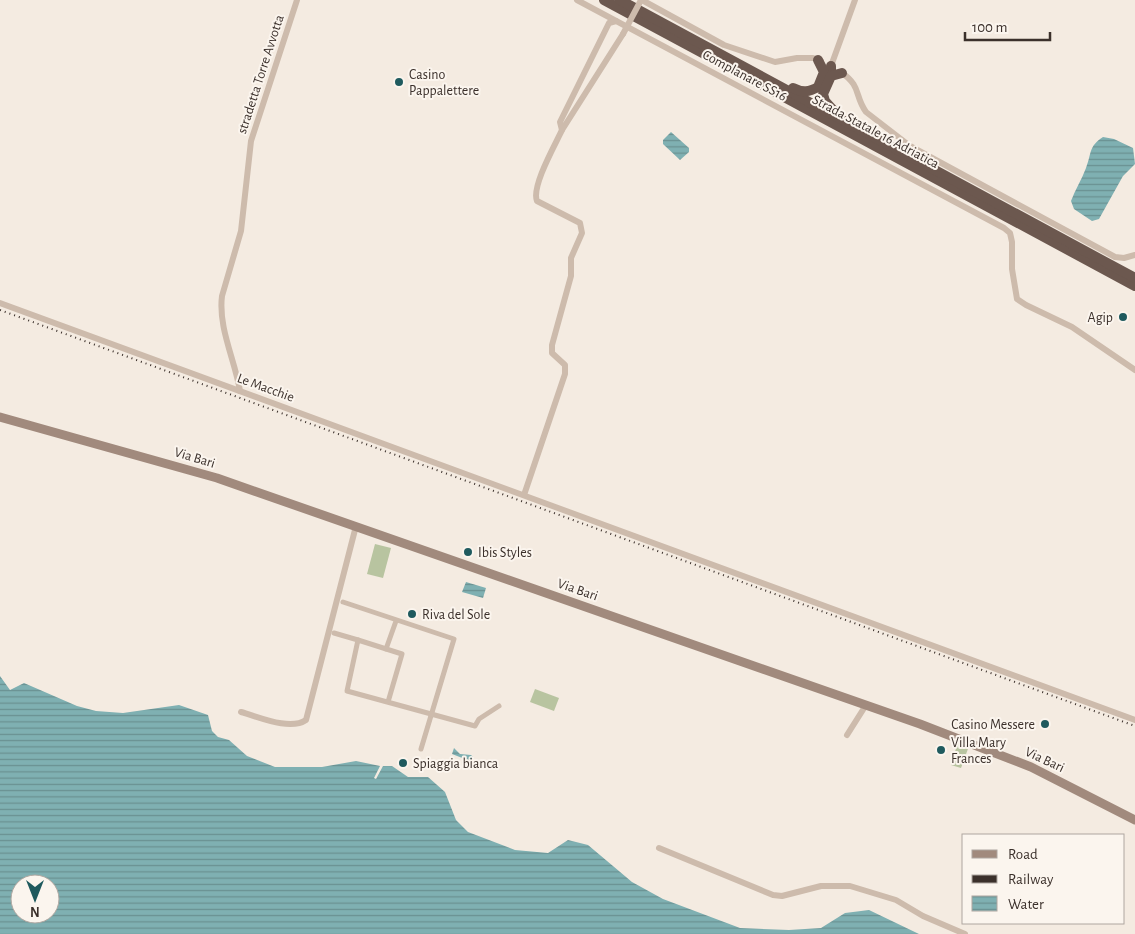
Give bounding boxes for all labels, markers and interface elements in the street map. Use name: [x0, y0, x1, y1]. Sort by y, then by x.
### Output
scale bar: [965, 10, 1050, 42]
street label: stradetta Torre Avvotta: [235, 13, 287, 135]
text: 100 m: [972, 20, 1007, 35]
street label: Complanare SS16: [700, 48, 789, 104]
place label: Casino Pappalettere: [409, 68, 479, 98]
marker: Casino Pappalettere: [393, 76, 405, 88]
street label: Strada Statale 16 Adriatica: [810, 93, 942, 172]
place label: Agip: [1088, 311, 1113, 325]
marker: Agip: [1117, 311, 1129, 323]
street label: Le Macchie: [235, 371, 296, 405]
street label: Via Bari: [173, 445, 217, 471]
marker: Ibis Styles: [462, 546, 474, 558]
place label: Ibis Styles: [478, 546, 532, 560]
street label: Via Bari: [556, 577, 600, 603]
marker: Riva del Sole: [406, 608, 418, 620]
place label: Riva del Sole: [422, 608, 490, 622]
place label: Casino Messere: [951, 718, 1035, 732]
marker: Casino Messere: [1039, 718, 1051, 730]
place label: Villa Mary Frances: [951, 736, 1006, 766]
marker: Villa Mary Frances: [935, 744, 947, 756]
street label: Via Bari: [1023, 745, 1066, 775]
marker: Spiaggia bianca: [397, 757, 409, 769]
place label: Spiaggia bianca: [413, 757, 499, 771]
legend: [962, 834, 1125, 924]
text: Road: [1008, 847, 1038, 862]
text: Railway: [1008, 872, 1054, 887]
north arrow: [10, 874, 60, 924]
text: Water: [1008, 897, 1044, 912]
text: N: [30, 904, 40, 918]

